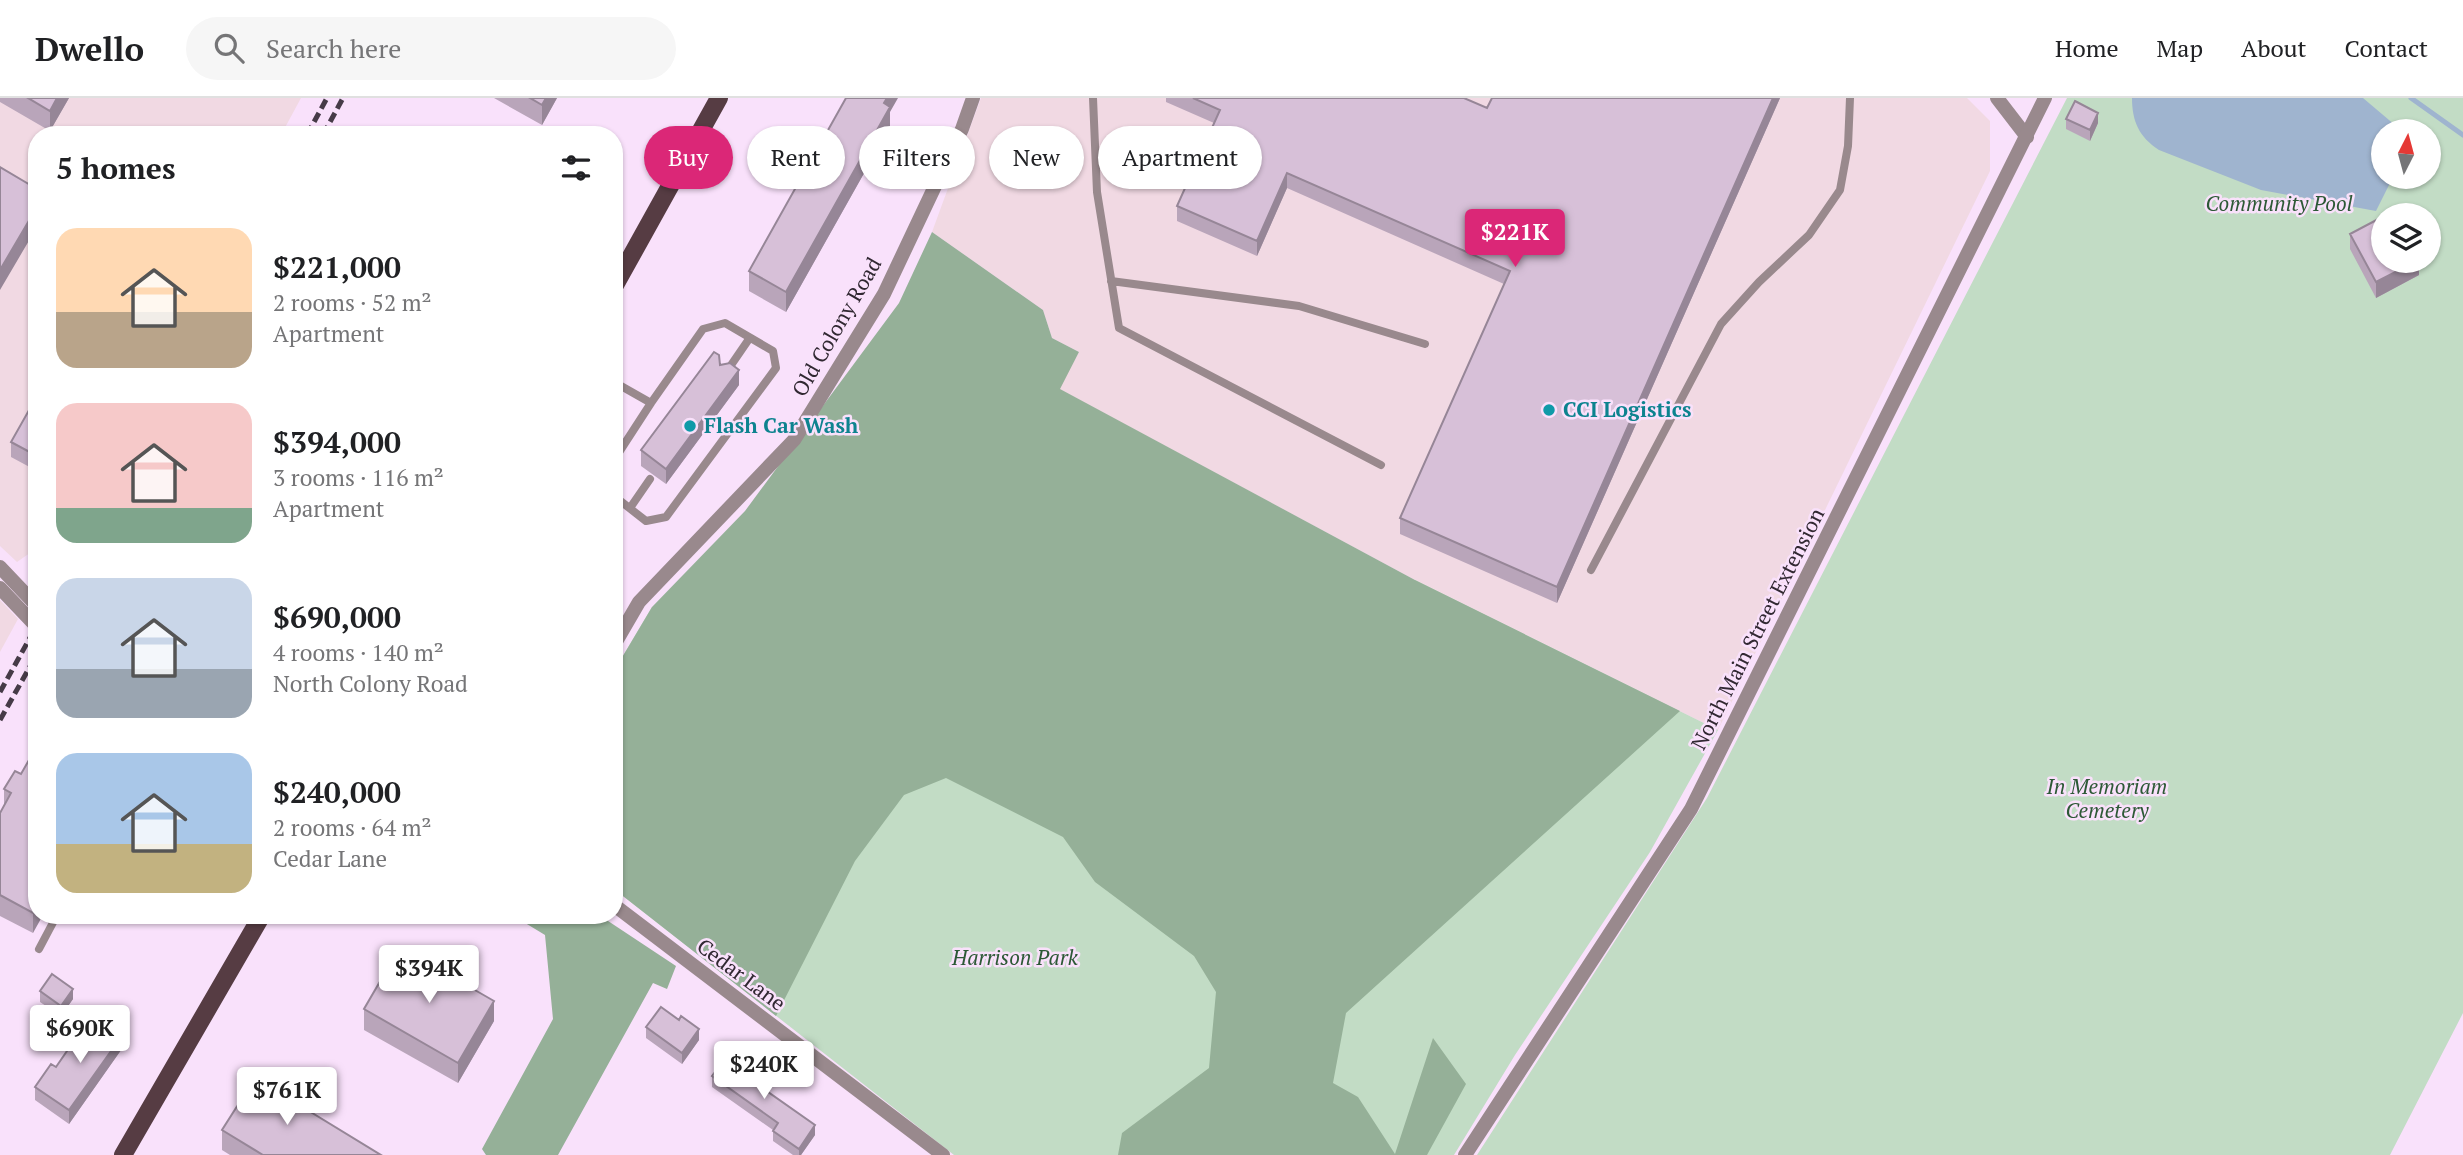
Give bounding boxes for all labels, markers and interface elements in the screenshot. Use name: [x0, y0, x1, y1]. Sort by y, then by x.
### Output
search box: [186, 17, 676, 80]
text: Dwello: [35, 27, 144, 70]
icon: search: [210, 29, 248, 67]
text: Search here: [266, 31, 401, 65]
text: Home: [2055, 32, 2119, 64]
text: Map: [2157, 32, 2203, 64]
text: About: [2241, 32, 2307, 64]
text: Contact: [2345, 32, 2428, 64]
north arrow: [2371, 119, 2441, 189]
map controls: [2371, 119, 2441, 273]
chip: Buy: [644, 126, 733, 189]
chip: Rent: [747, 126, 845, 189]
chip: Filters: [859, 126, 975, 189]
chip: New: [989, 126, 1084, 189]
chip: Apartment: [1098, 126, 1262, 189]
text: 5 homes: [56, 148, 175, 188]
icon: filters: [557, 149, 595, 187]
park label: Community Pool: [2205, 189, 2353, 217]
button: layers: [2371, 203, 2441, 273]
pin: $221K: [1466, 209, 1564, 269]
text: $221K: [1481, 216, 1549, 247]
text: $221,000: [273, 247, 401, 287]
street label: Old Colony Road: [785, 252, 887, 401]
icon: home: [112, 256, 196, 340]
text: 2 rooms · 52 m²: [273, 287, 432, 318]
text: Apartment: [273, 318, 384, 349]
place label: CCI Logistics: [1563, 395, 1691, 423]
marker: CCI Logistics: [1541, 402, 1557, 418]
place label: Flash Car Wash: [704, 411, 859, 439]
marker: Flash Car Wash: [682, 418, 698, 434]
text: $394,000: [273, 422, 401, 462]
icon: home: [112, 431, 196, 515]
text: 3 rooms · 116 m²: [273, 462, 444, 493]
text: Apartment: [273, 493, 384, 524]
street label: North Main Street Extension: [1684, 503, 1831, 754]
text: $690,000: [273, 597, 401, 637]
icon: home: [112, 606, 196, 690]
text: 4 rooms · 140 m²: [273, 637, 444, 668]
text: North Colony Road: [273, 668, 468, 699]
text: $240,000: [273, 772, 401, 812]
park label: In Memoriam Cemetery: [2046, 772, 2167, 824]
icon: home: [112, 781, 196, 865]
text: 2 rooms · 64 m²: [273, 812, 432, 843]
text: Cedar Lane: [273, 843, 387, 874]
street label: Cedar Lane: [692, 932, 792, 1017]
park label: Harrison Park: [951, 943, 1079, 971]
pin: $394K: [380, 946, 478, 1005]
text: $394K: [395, 952, 463, 983]
pin: $690K: [31, 1006, 129, 1065]
text: $690K: [46, 1012, 114, 1043]
pin: $240K: [715, 1042, 813, 1101]
text: $240K: [730, 1048, 798, 1079]
pin: $761K: [238, 1068, 336, 1127]
text: $761K: [253, 1074, 321, 1105]

